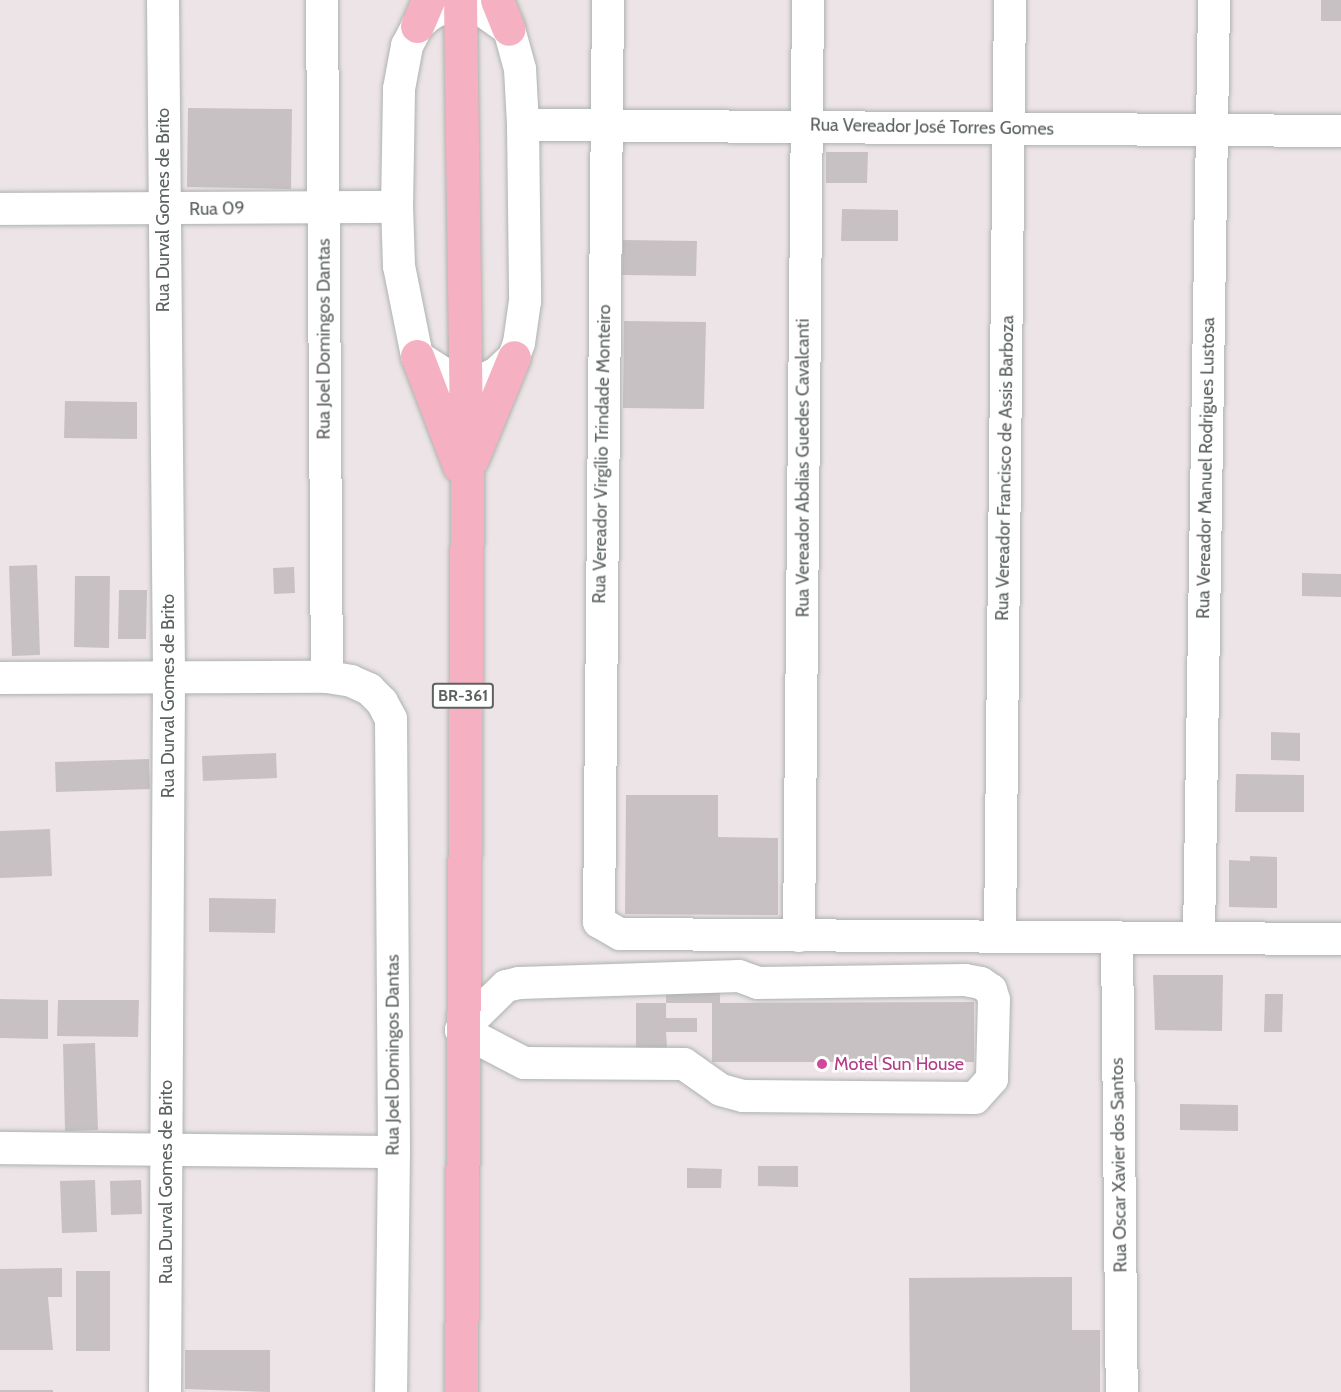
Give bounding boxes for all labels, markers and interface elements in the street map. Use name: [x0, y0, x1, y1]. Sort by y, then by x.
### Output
street label: Rua Durval Gomes de Brito: [152, 108, 174, 312]
street label: Rua Vereador José Torres Gomes: [810, 114, 1054, 140]
street label: Rua 09: [189, 198, 245, 220]
street label: Rua Joel Domingos Dantas: [313, 238, 335, 440]
street label: Rua Vereador Virgílio Trindade Monteiro: [589, 304, 615, 604]
street label: Rua Vereador Francisco de Assis Barboza: [992, 315, 1018, 621]
street label: Rua Vereador Manuel Rodrigues Lustosa: [1193, 317, 1219, 619]
street label: Rua Vereador Abdias Guedes Cavalcanti: [792, 319, 814, 617]
street label: Rua Durval Gomes de Brito: [157, 594, 179, 798]
road number: BR-361: [432, 683, 494, 709]
street label: Rua Joel Domingos Dantas: [382, 954, 404, 1156]
place label: Motel Sun House: [834, 1053, 964, 1075]
marker: Motel Sun House: [815, 1057, 829, 1071]
street label: Rua Oscar Xavier dos Santos: [1106, 1057, 1132, 1273]
street label: Rua Durval Gomes de Brito: [155, 1080, 177, 1284]

